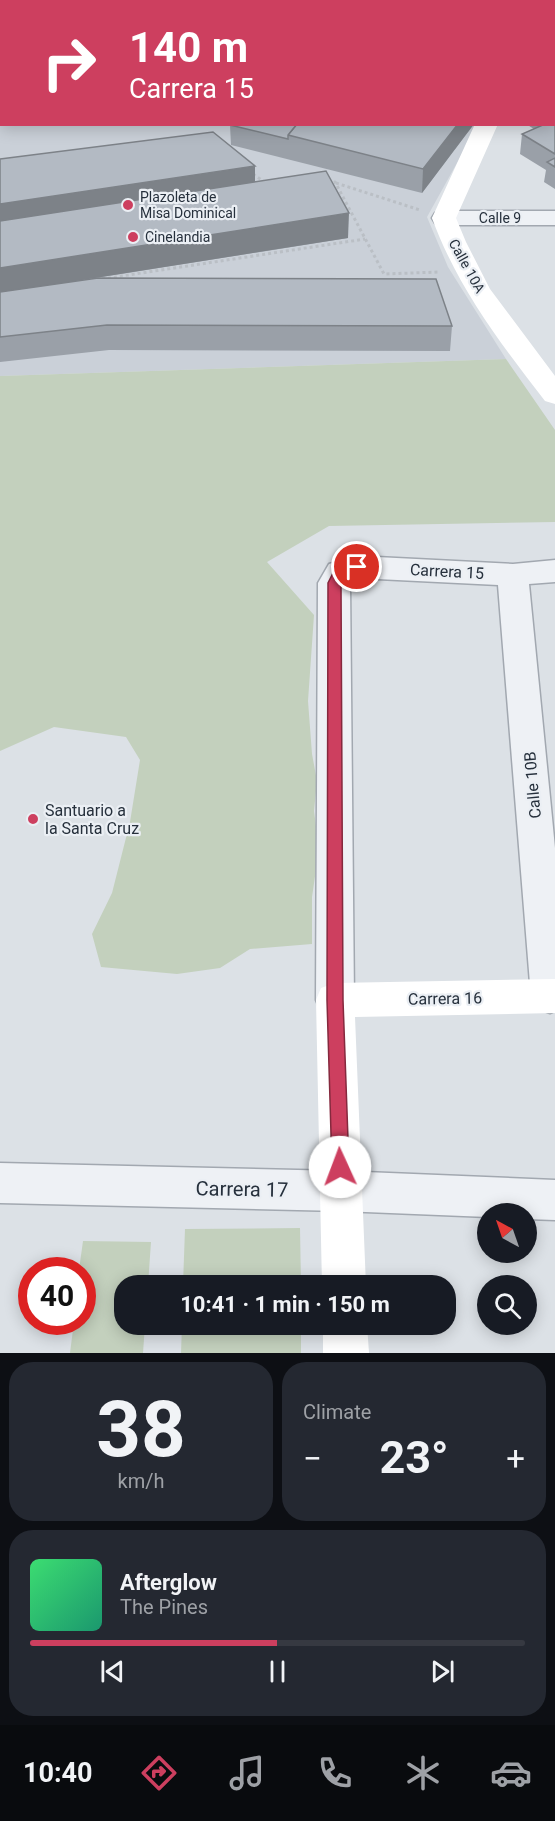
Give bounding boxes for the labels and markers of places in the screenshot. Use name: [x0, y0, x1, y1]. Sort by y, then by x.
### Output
place label: Plazoleta de Misa Dominical: [140, 189, 236, 221]
marker: Plazoleta de Misa Dominical: [121, 198, 135, 212]
place label: Cinelandia: [145, 229, 210, 245]
marker: Cinelandia: [126, 230, 140, 244]
pin: [331, 541, 382, 592]
place label: Santuario a la Santa Cruz: [45, 801, 139, 838]
marker: Santuario a la Santa Cruz: [26, 812, 40, 826]

